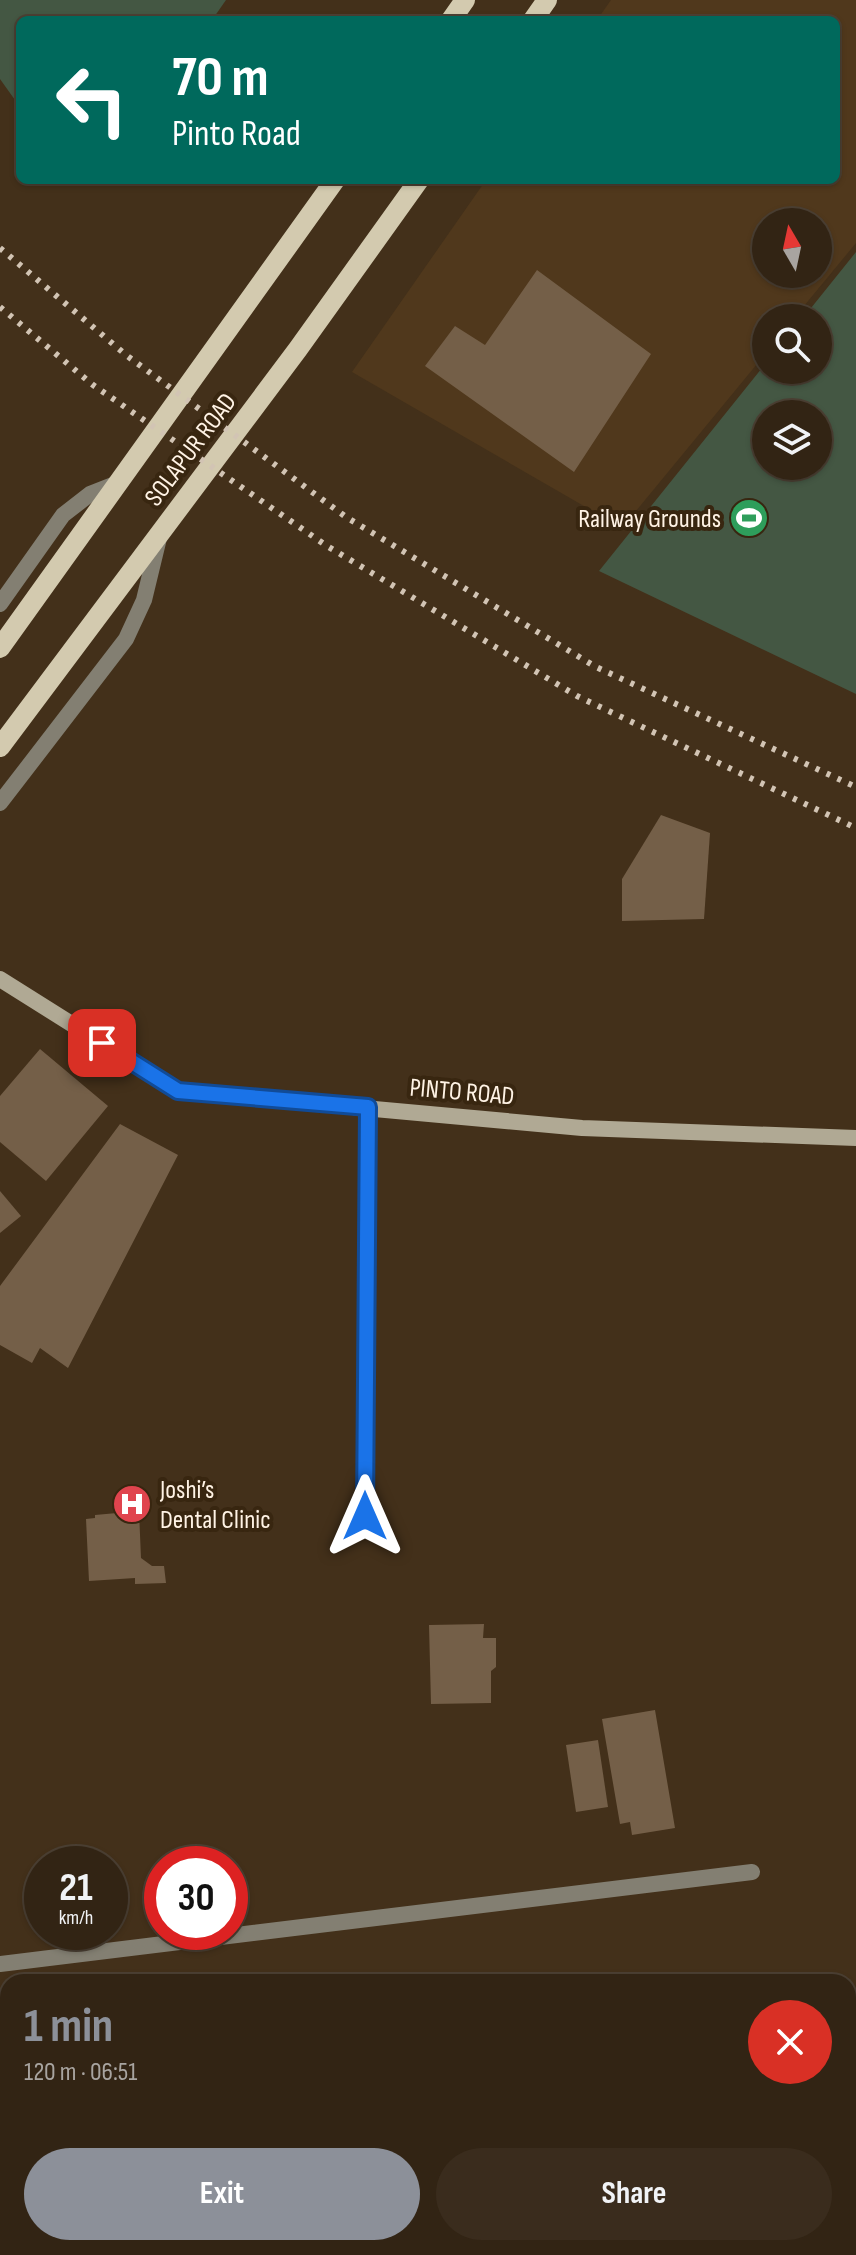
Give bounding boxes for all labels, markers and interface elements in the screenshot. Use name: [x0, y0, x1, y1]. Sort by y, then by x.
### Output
text: 70 m: [172, 45, 269, 112]
icon: left: [40, 48, 144, 152]
text: Pinto Road: [172, 113, 301, 156]
north arrow: [752, 208, 832, 288]
map controls: [752, 208, 832, 480]
button: search: [752, 304, 832, 384]
street label: SOLAPUR ROAD: [139, 387, 244, 512]
button: layers: [752, 400, 832, 480]
sports icon: Railway Grounds: [728, 497, 770, 539]
place label: Railway Grounds: [578, 504, 721, 535]
pin: [68, 1009, 136, 1077]
icon: arrive: [80, 1021, 124, 1065]
street label: PINTO ROAD: [408, 1072, 516, 1113]
position arrow: [323, 1474, 407, 1558]
place label: Joshi’s Dental Clinic: [159, 1475, 271, 1536]
hospital icon: Joshi’s Dental Clinic: [111, 1483, 153, 1525]
speed limit sign: 30: [144, 1846, 248, 1950]
text: 21: [59, 1864, 93, 1912]
text: km/h: [59, 1906, 93, 1930]
text: 1 min: [24, 1998, 113, 2055]
button: close: [748, 2000, 832, 2084]
text: 120 m · 06:51: [24, 2057, 137, 2088]
button: Exit: [24, 2148, 420, 2240]
button: Share: [436, 2148, 832, 2240]

